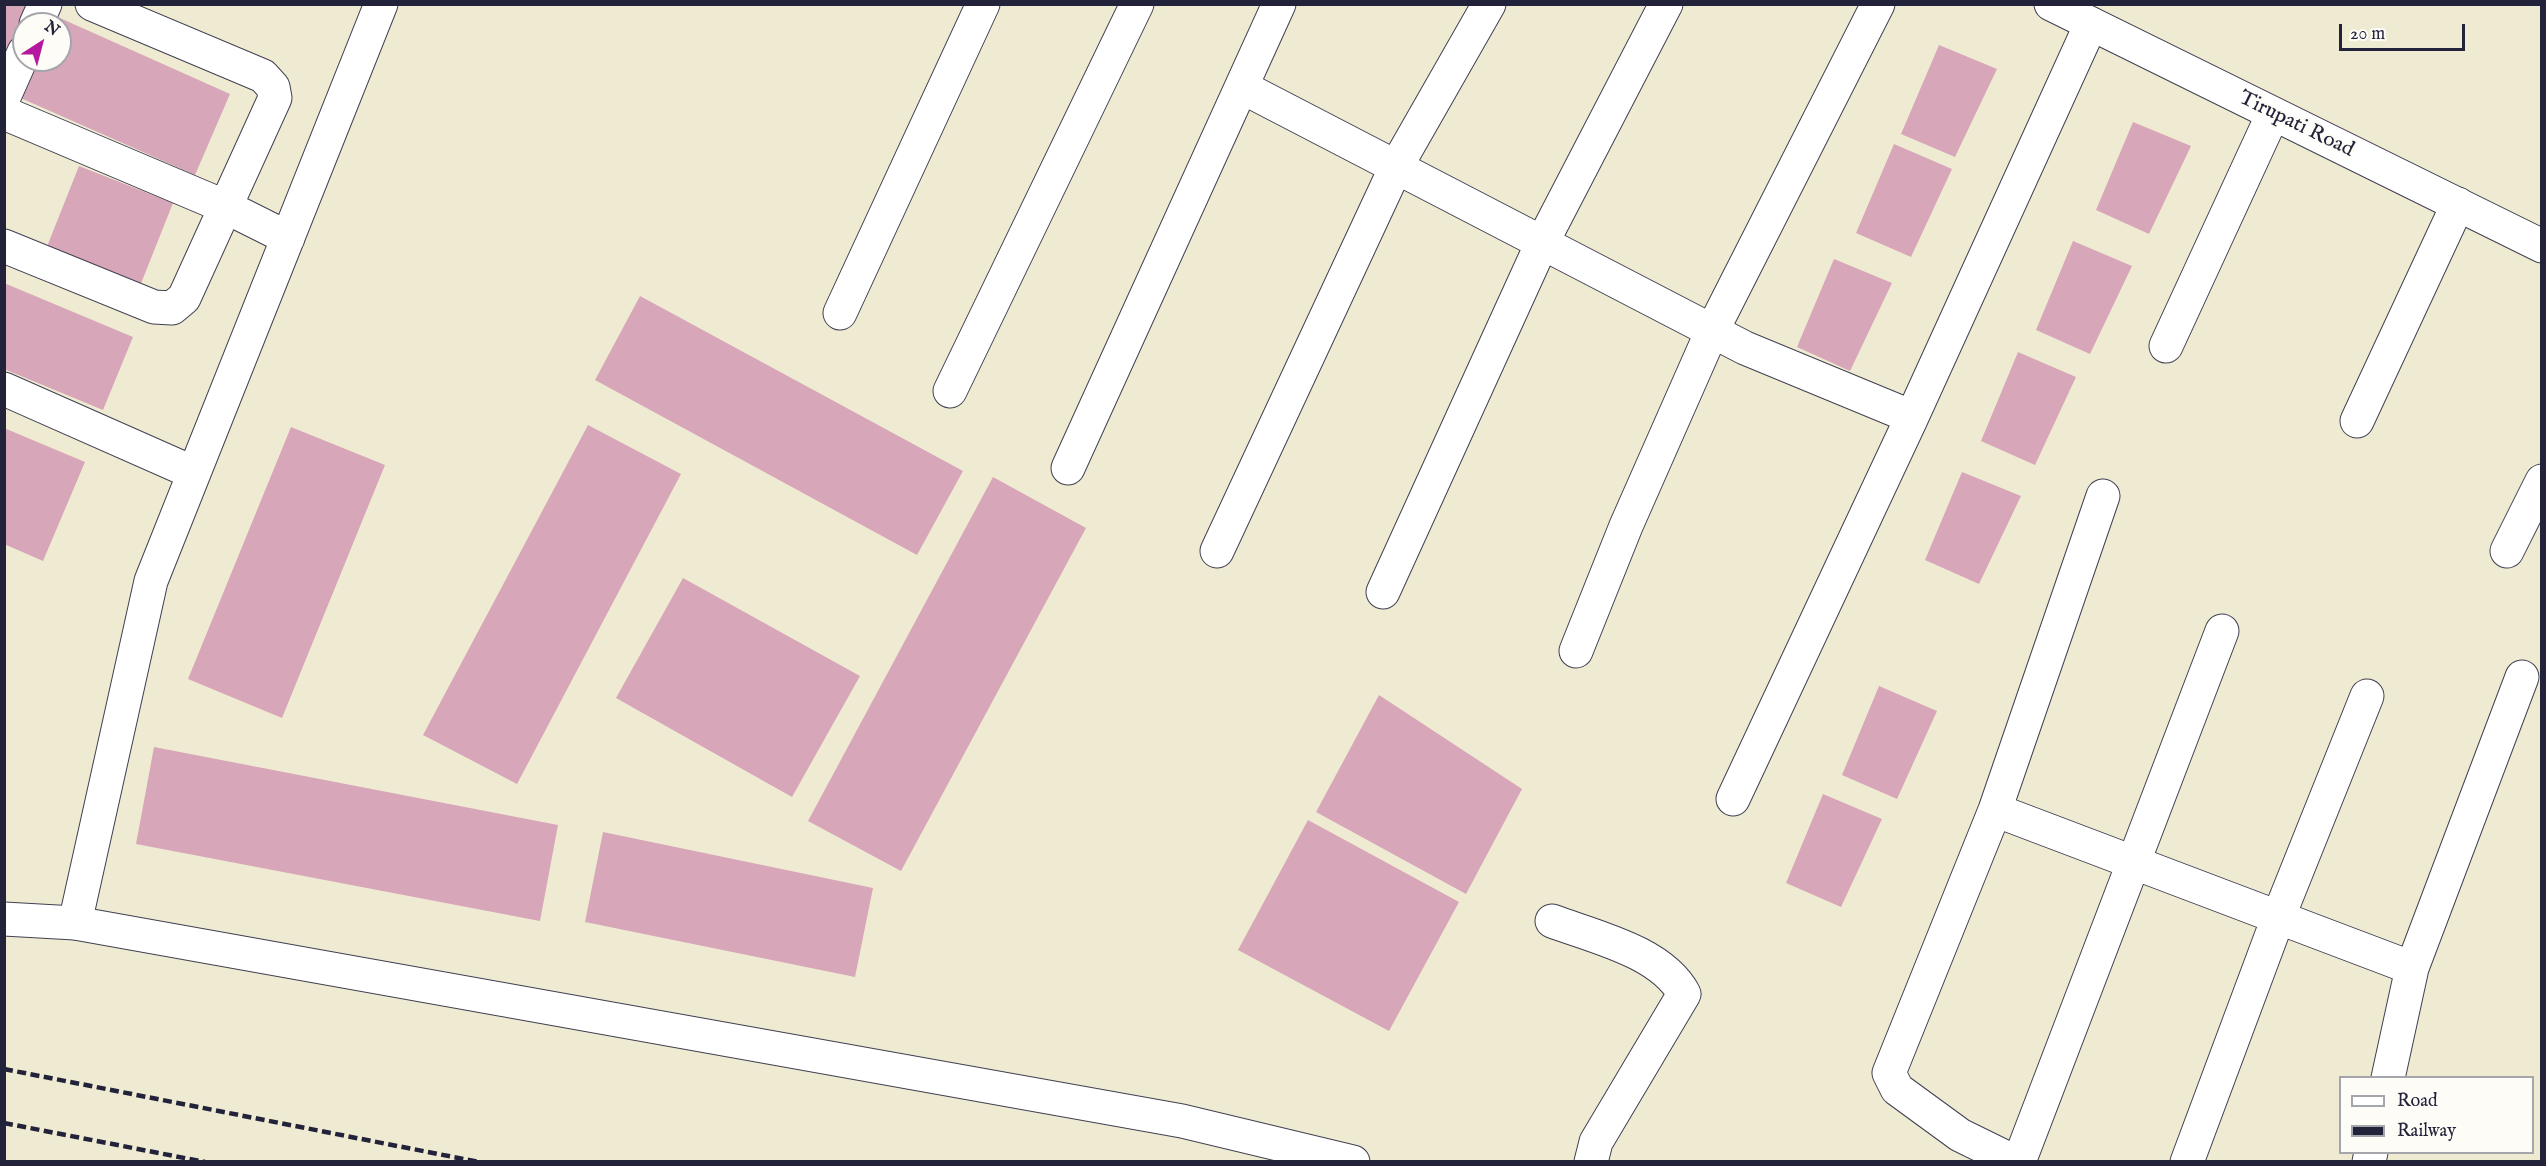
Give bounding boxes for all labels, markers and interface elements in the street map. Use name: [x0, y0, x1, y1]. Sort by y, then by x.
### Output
north arrow: [12, 12, 72, 72]
scale bar: [2342, 12, 2468, 50]
text: N: [40, 17, 63, 41]
text: 20 m: [2350, 23, 2385, 46]
street label: Tirupati Road: [2234, 86, 2358, 164]
legend: [2339, 1076, 2534, 1154]
text: Road: [2397, 1090, 2438, 1113]
text: Railway: [2397, 1120, 2456, 1143]

